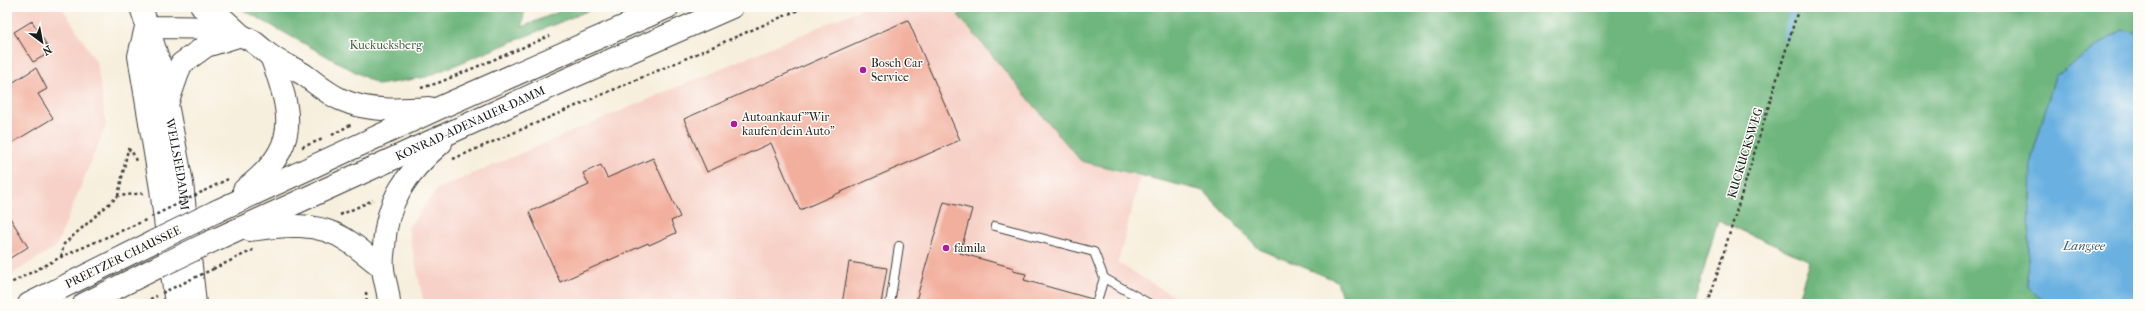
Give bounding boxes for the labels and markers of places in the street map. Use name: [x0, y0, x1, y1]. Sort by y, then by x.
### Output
place label: Bosch Car Service: [871, 56, 924, 84]
marker: Bosch Car Service: [858, 65, 868, 75]
place label: Autoankauf "Wir kaufen dein Auto": [741, 110, 835, 138]
marker: Autoankauf "Wir kaufen dein Auto": [729, 119, 739, 129]
place label: famila: [954, 241, 986, 255]
marker: famila: [941, 243, 951, 253]

